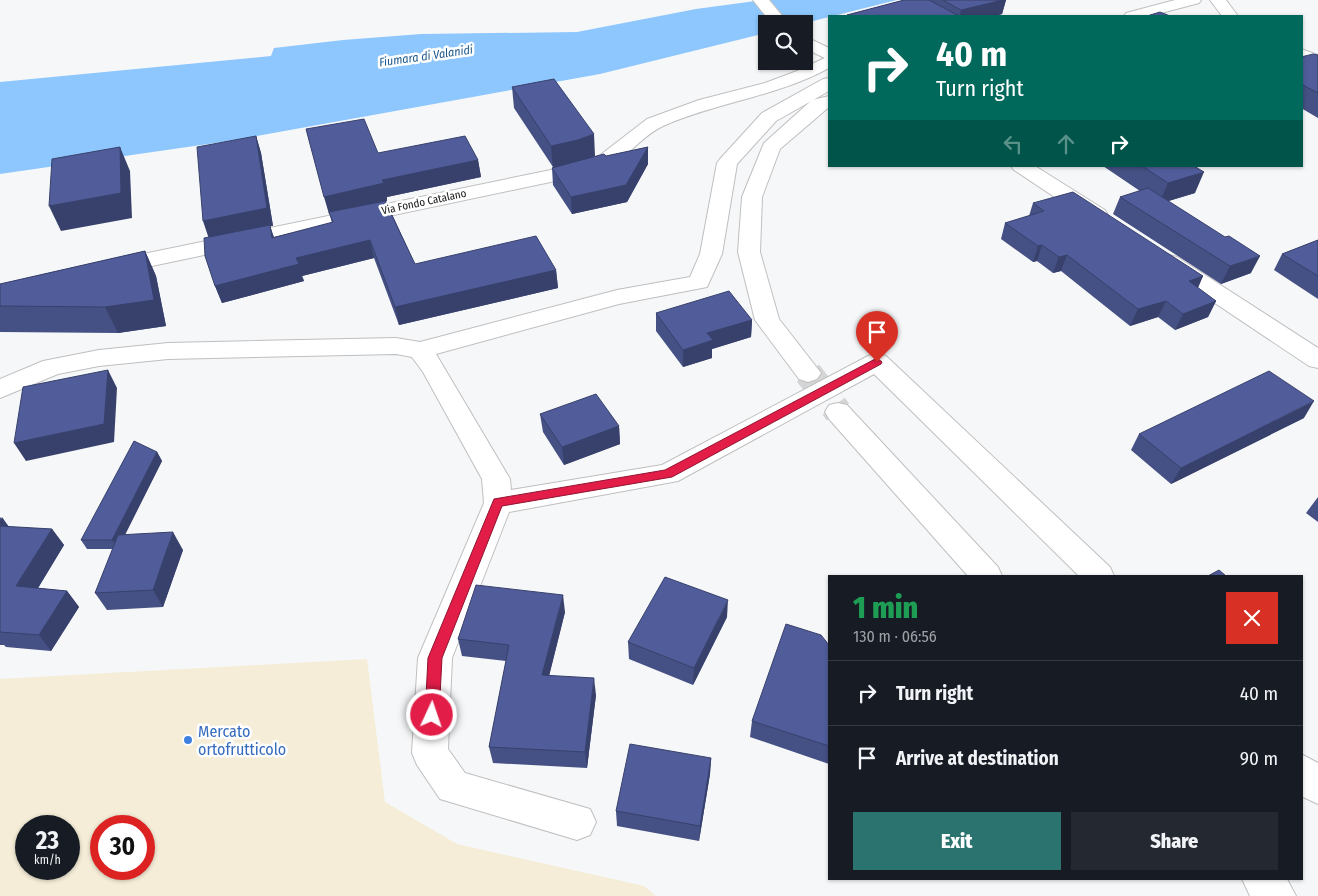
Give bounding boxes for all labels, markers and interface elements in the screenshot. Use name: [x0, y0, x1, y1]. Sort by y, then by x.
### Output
map controls: [758, 15, 813, 70]
button: search: [758, 15, 813, 70]
text: 40 m: [936, 33, 1007, 75]
icon: right: [853, 35, 918, 100]
water label: Fiumara di Valanidi: [378, 42, 474, 70]
text: Turn right: [936, 75, 1024, 102]
icon: left: [999, 130, 1027, 158]
icon: ahead: [1052, 130, 1080, 158]
icon: right: [1105, 130, 1133, 158]
street label: Via Fondo Catalano: [381, 187, 468, 217]
pin: [856, 311, 898, 362]
icon: arrive: [863, 318, 891, 346]
text: 1 min: [853, 590, 918, 626]
button: close: [1226, 592, 1278, 644]
text: 130 m · 06:56: [853, 627, 937, 646]
icon: right: [853, 679, 881, 707]
text: Turn right: [896, 682, 973, 705]
text: 40 m: [1240, 682, 1278, 705]
position arrow: [405, 688, 457, 740]
place label: Mercato ortofrutticolo: [198, 722, 286, 759]
marker: Mercato ortofrutticolo: [182, 734, 194, 746]
icon: arrive: [853, 744, 881, 772]
text: Arrive at destination: [896, 747, 1059, 770]
text: 90 m: [1240, 747, 1278, 770]
button: Exit: [853, 812, 1061, 870]
button: Share: [1071, 812, 1278, 870]
speed limit sign: 30: [90, 815, 155, 880]
text: 23: [36, 826, 59, 856]
text: km/h: [34, 853, 61, 867]

